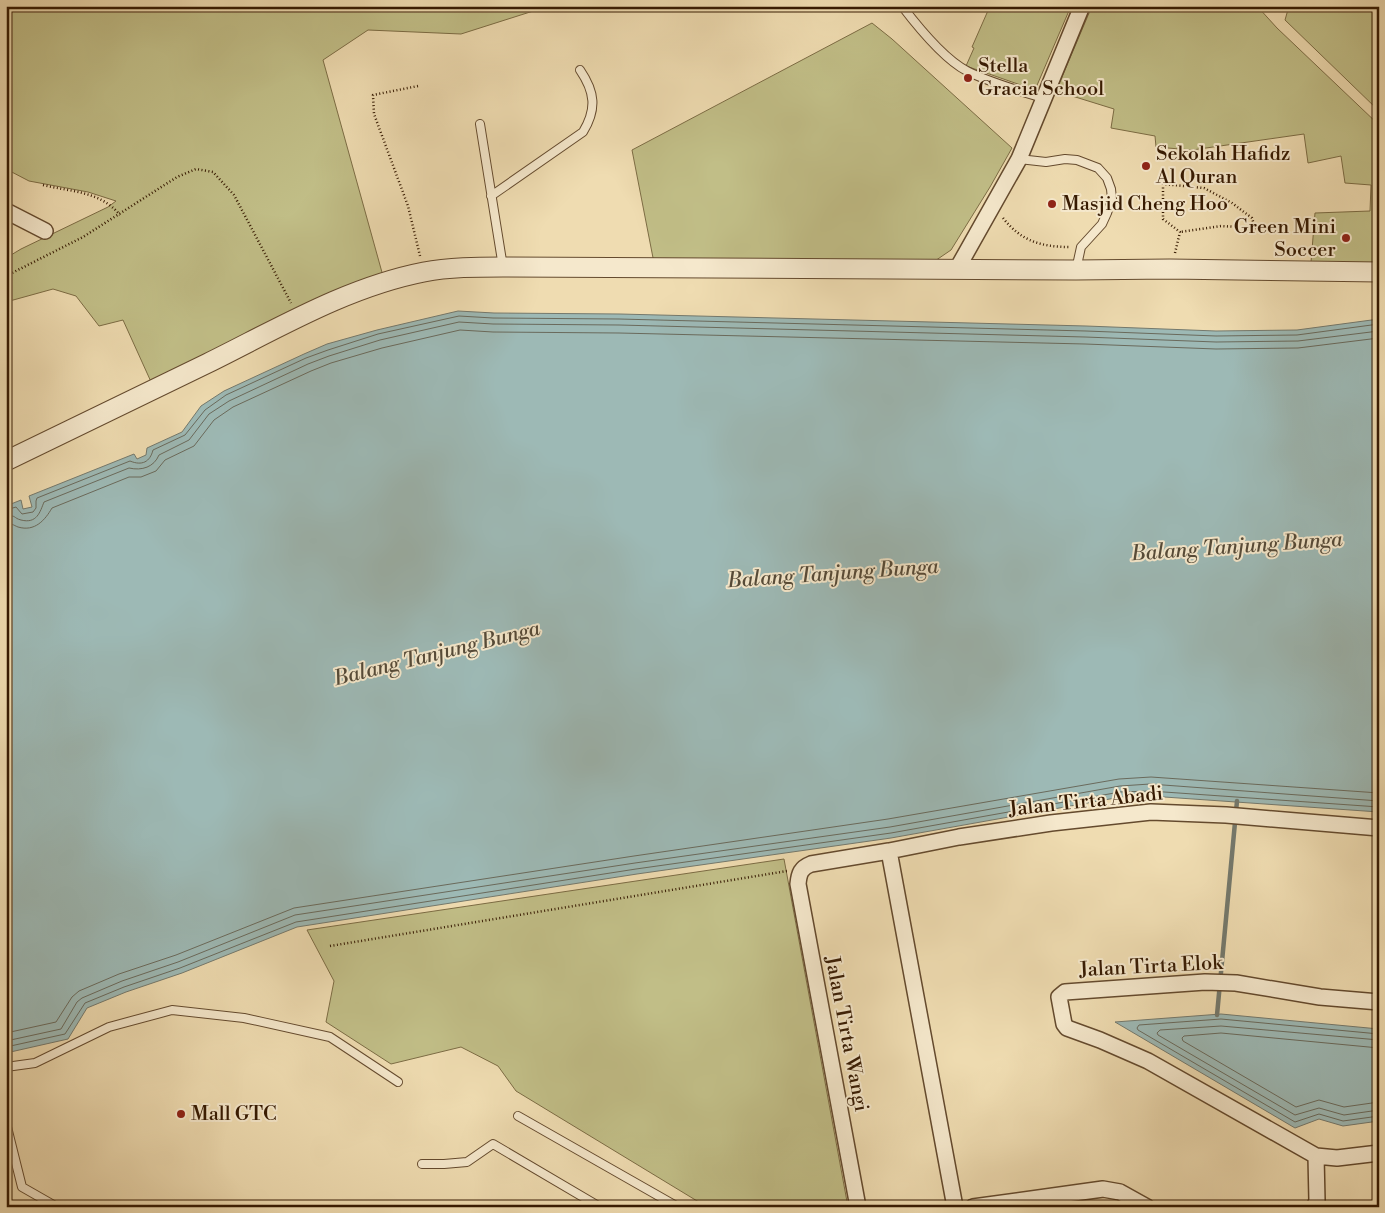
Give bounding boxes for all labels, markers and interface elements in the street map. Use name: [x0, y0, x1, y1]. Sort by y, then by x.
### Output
place label: Stella Gracia School: [978, 54, 1104, 102]
marker: Stella Gracia School: [962, 72, 974, 84]
place label: Sekolah Hafidz Al Quran: [1155, 142, 1290, 190]
marker: Sekolah Hafidz Al Quran: [1140, 160, 1152, 172]
place label: Masjid Cheng Hoo: [1062, 192, 1228, 217]
marker: Masjid Cheng Hoo: [1046, 198, 1058, 210]
place label: Green Mini Soccer: [1234, 215, 1336, 263]
marker: Green Mini Soccer: [1340, 232, 1352, 244]
water label: Balang Tanjung Bunga: [1130, 527, 1344, 567]
water label: Balang Tanjung Bunga: [726, 554, 940, 594]
water label: Balang Tanjung Bunga: [330, 616, 543, 692]
street label: Jalan Tirta Abadi: [1007, 781, 1165, 823]
street label: Jalan Tirta Elok: [1078, 951, 1225, 983]
street label: Jalan Tirta Wangi: [818, 953, 873, 1114]
place label: Mall GTC: [191, 1102, 277, 1127]
marker: Mall GTC: [175, 1108, 187, 1120]

